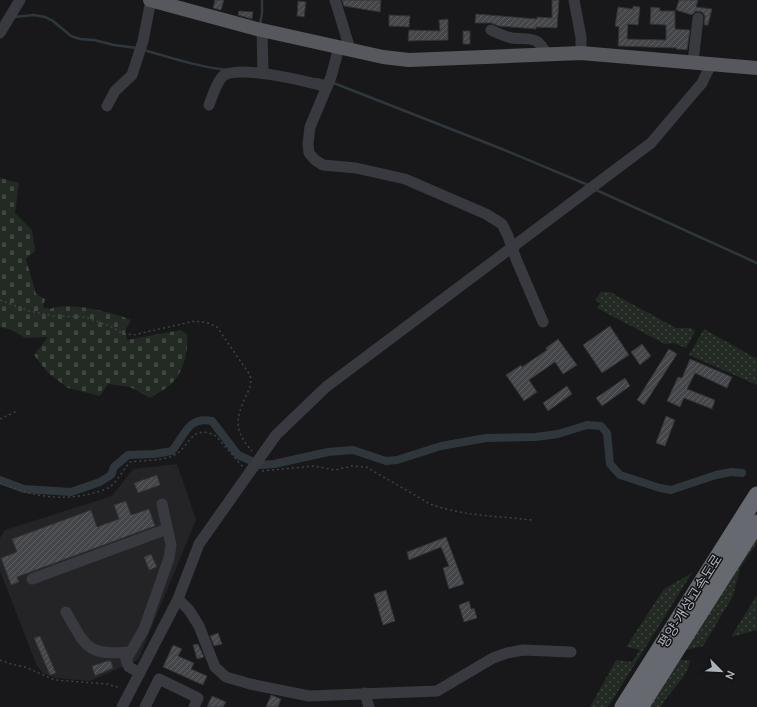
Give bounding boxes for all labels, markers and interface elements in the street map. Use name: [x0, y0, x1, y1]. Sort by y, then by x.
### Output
street label: 평양-개성고속도로: [655, 551, 725, 651]
north arrow: [701, 651, 741, 691]
text: N: [723, 669, 737, 681]

